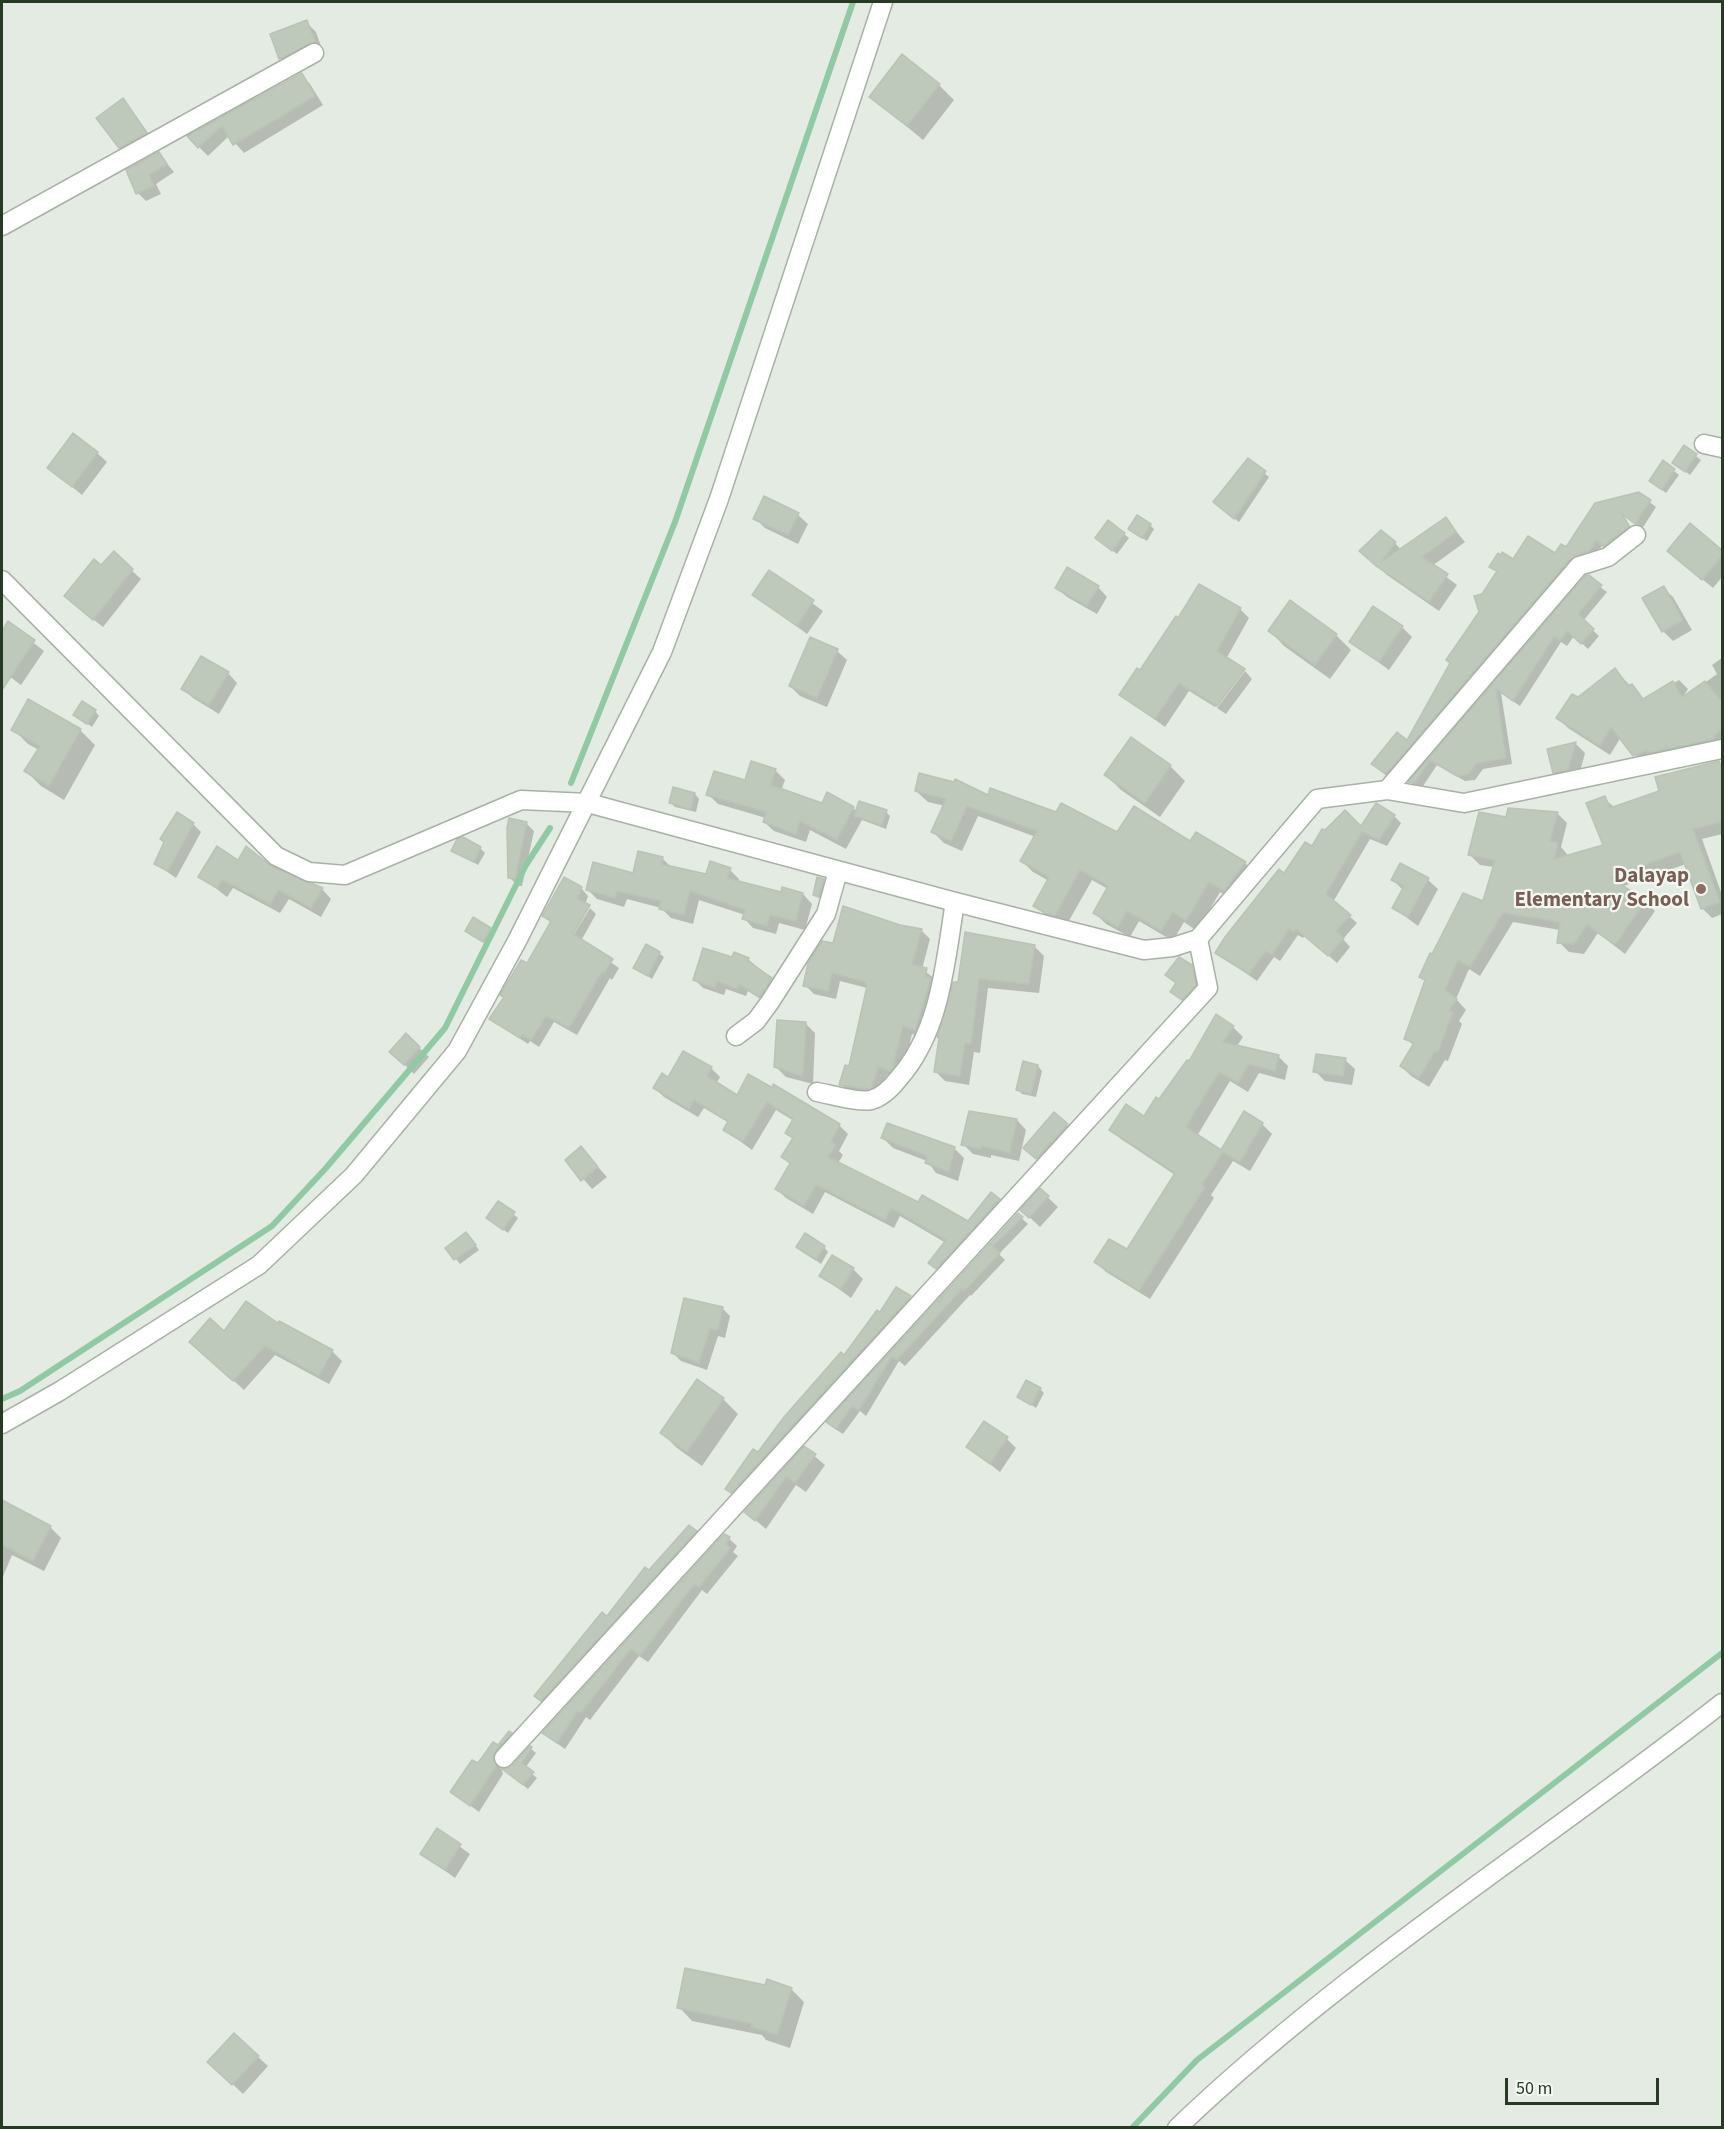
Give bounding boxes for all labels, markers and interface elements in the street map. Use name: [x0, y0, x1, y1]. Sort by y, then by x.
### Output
place label: Dalayap Elementary School: [1515, 864, 1689, 914]
marker: Dalayap Elementary School: [1694, 882, 1708, 896]
scale bar: [1508, 2066, 1662, 2104]
text: 50 m: [1516, 2076, 1552, 2101]

